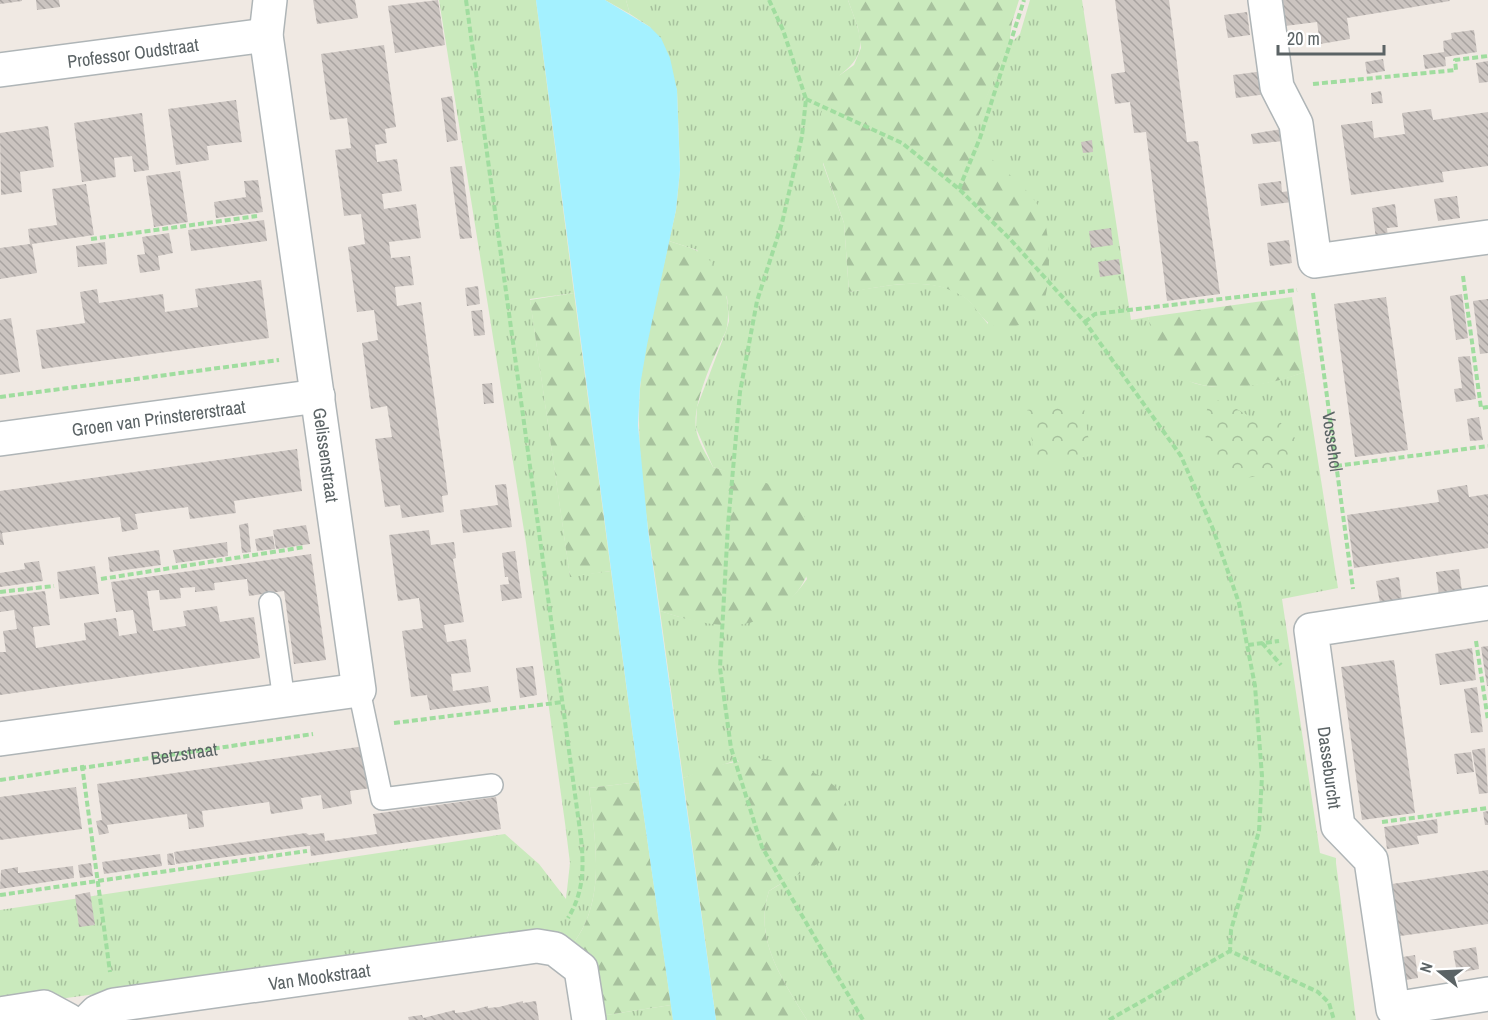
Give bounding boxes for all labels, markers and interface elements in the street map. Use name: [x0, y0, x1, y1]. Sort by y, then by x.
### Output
scale bar: [1278, 18, 1384, 56]
text: 20 m: [1287, 26, 1320, 51]
street label: Professor Oudstraat: [66, 31, 200, 74]
street label: Groen van Prinstererstraat: [70, 393, 247, 442]
street label: Gelissenstraat: [307, 406, 345, 504]
street label: Vossehol: [1317, 410, 1349, 473]
street label: Dasseburcht: [1312, 725, 1348, 810]
street label: Betzstraat: [149, 736, 219, 770]
north arrow: [1410, 942, 1470, 1002]
street label: Van Mookstraat: [267, 957, 372, 996]
text: N: [1414, 959, 1438, 975]

